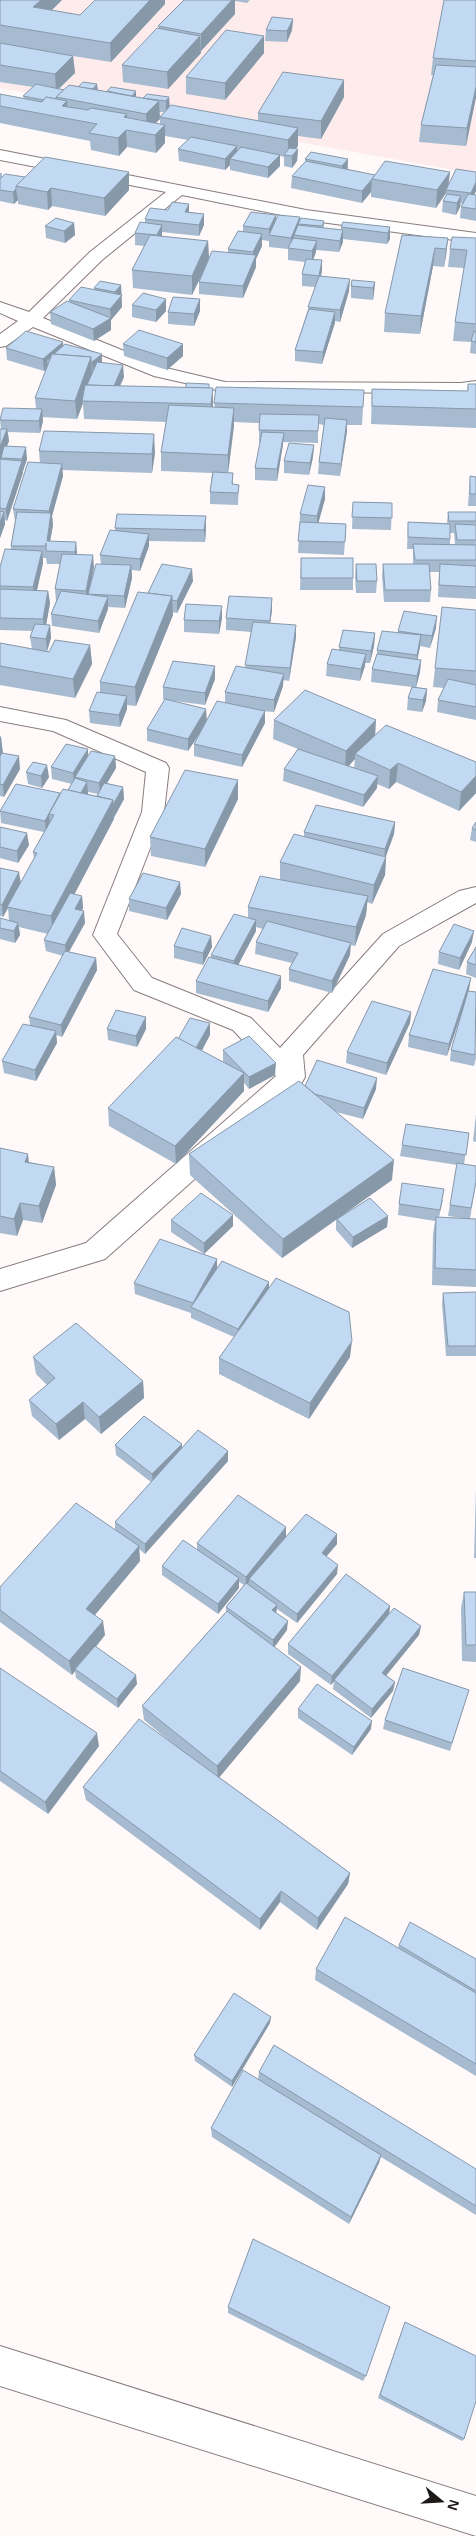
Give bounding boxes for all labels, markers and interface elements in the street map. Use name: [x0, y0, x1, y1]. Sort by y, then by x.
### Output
north arrow: [416, 2476, 466, 2526]
text: N: [444, 2498, 463, 2512]

